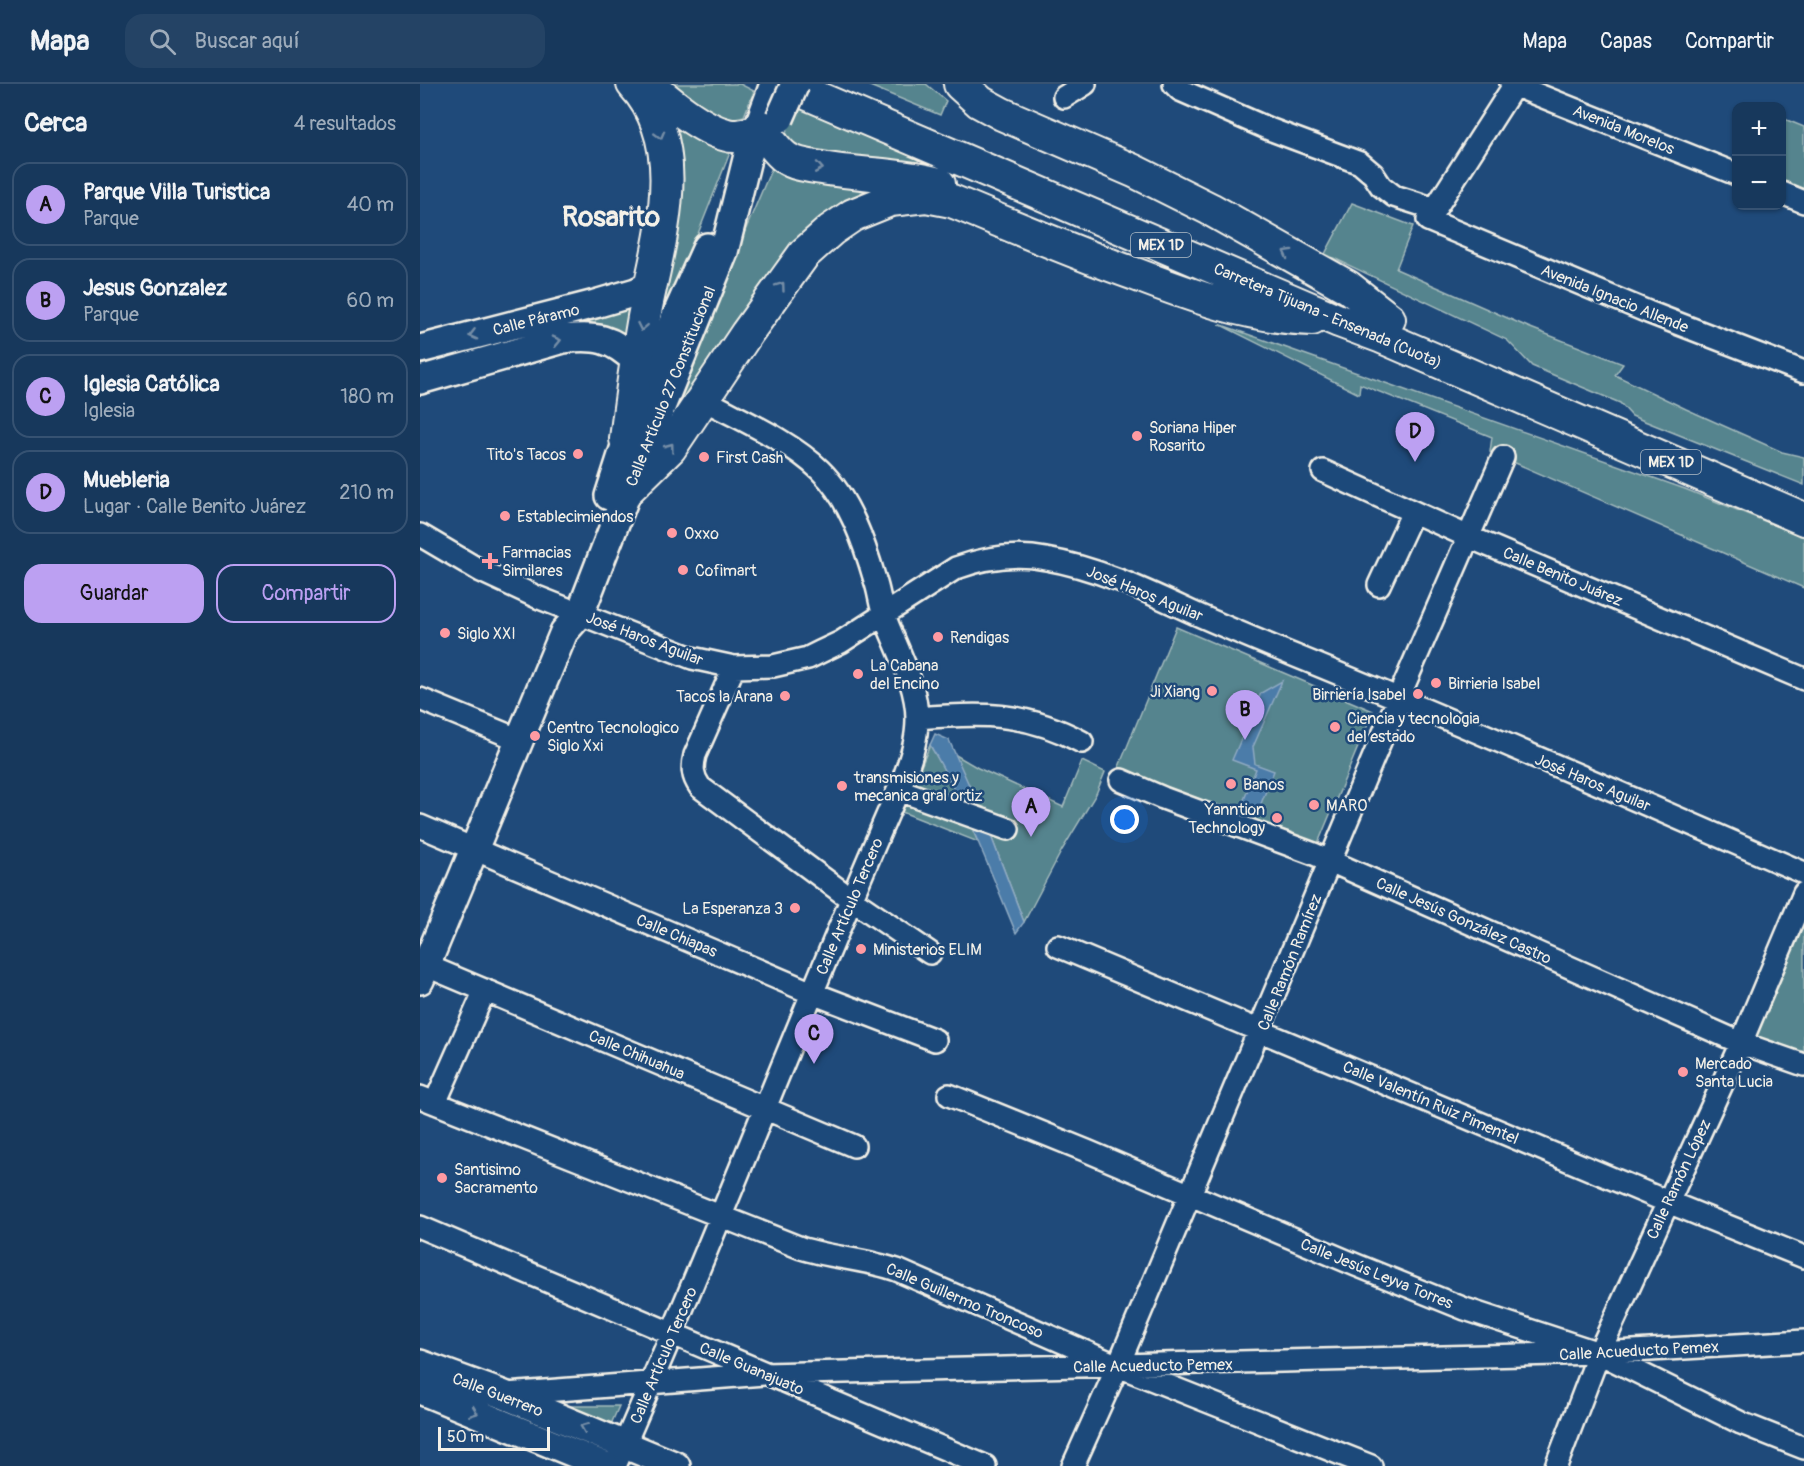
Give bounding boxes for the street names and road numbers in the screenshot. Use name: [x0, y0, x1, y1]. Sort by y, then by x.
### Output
street label: Avenida Morelos: [1570, 100, 1677, 159]
road number: MEX 1D: [1131, 233, 1191, 257]
street label: Carretera Tijuana - Ensenada (Cuota): [1210, 259, 1445, 373]
street label: Avenida Ignacio Allende: [1538, 260, 1691, 338]
street label: Calle Artículo 27 Constitucional: [622, 283, 720, 489]
street label: Calle Páramo: [491, 299, 582, 340]
road number: MEX 1D: [1641, 450, 1701, 474]
street label: Calle Benito Juárez: [1500, 543, 1625, 611]
street label: José Haros Aguilar: [1083, 561, 1206, 627]
street label: José Haros Aguilar: [583, 607, 706, 671]
street label: José Haros Aguilar: [1532, 750, 1654, 816]
street label: Calle Artículo Tercero: [812, 835, 888, 978]
street label: Calle Jesús González Castro: [1373, 873, 1555, 969]
street label: Calle Ramón Ramírez: [1253, 891, 1326, 1034]
street label: Calle Chiapas: [633, 910, 720, 962]
street label: Calle Chihuahua: [585, 1026, 688, 1084]
street label: Calle Valentín Ruiz Pimentel: [1340, 1057, 1522, 1149]
street label: Calle Ramón López: [1642, 1116, 1715, 1243]
street label: Calle Jesús Leyva Torres: [1297, 1234, 1456, 1314]
street label: Calle Guillermo Troncoso: [883, 1259, 1047, 1343]
street label: Calle Artículo Tercero: [626, 1284, 702, 1427]
street label: Calle Acueducto Pemex: [1559, 1337, 1719, 1365]
street label: Calle Guanajuato: [696, 1338, 807, 1400]
street label: Calle Acueducto Pemex: [1073, 1355, 1233, 1377]
street label: Calle Guerrero: [449, 1368, 546, 1422]

